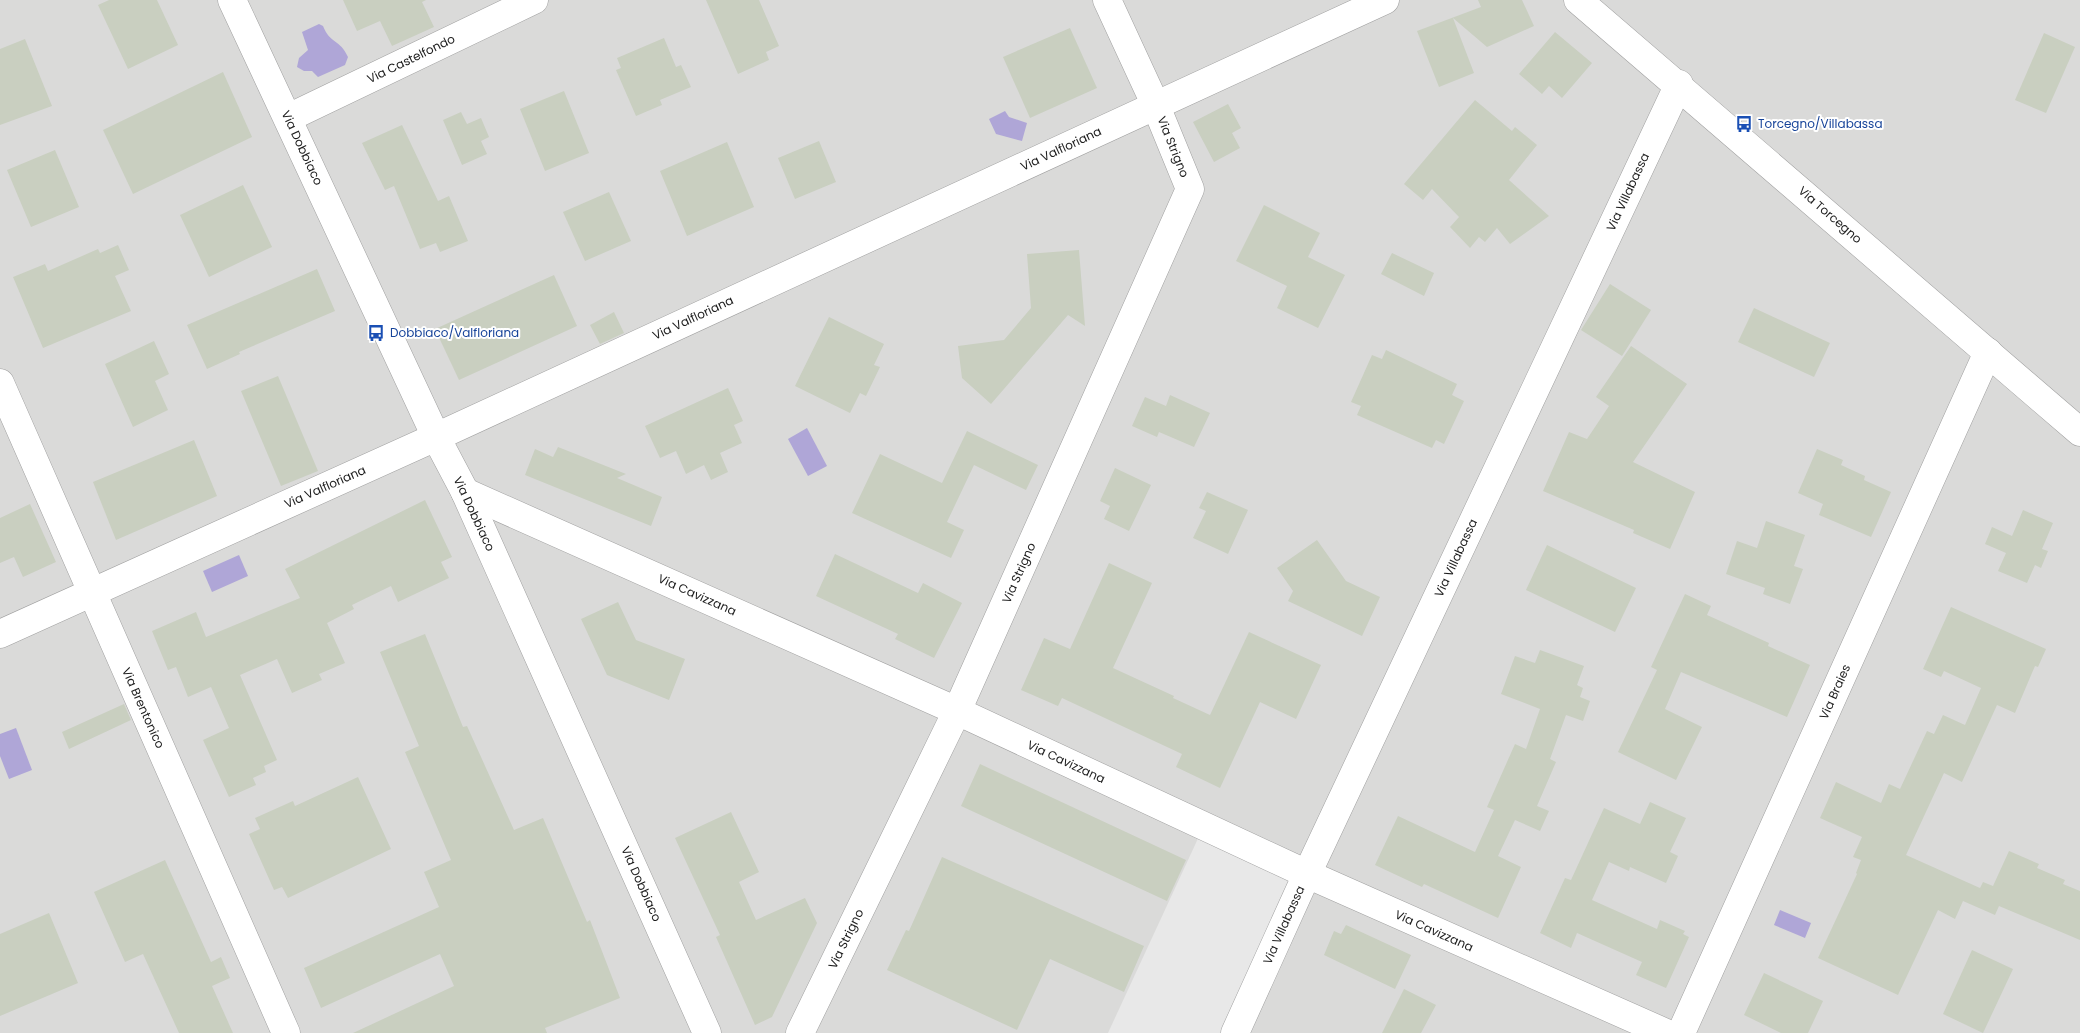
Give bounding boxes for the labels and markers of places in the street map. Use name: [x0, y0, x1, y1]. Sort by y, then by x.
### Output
bus stop icon: Torcegno/Villabassa: [1734, 114, 1754, 134]
place label: Torcegno/Villabassa: [1758, 115, 1883, 132]
bus stop icon: Dobbiaco/Valfloriana: [366, 323, 386, 343]
place label: Dobbiaco/Valfloriana: [390, 324, 519, 341]

